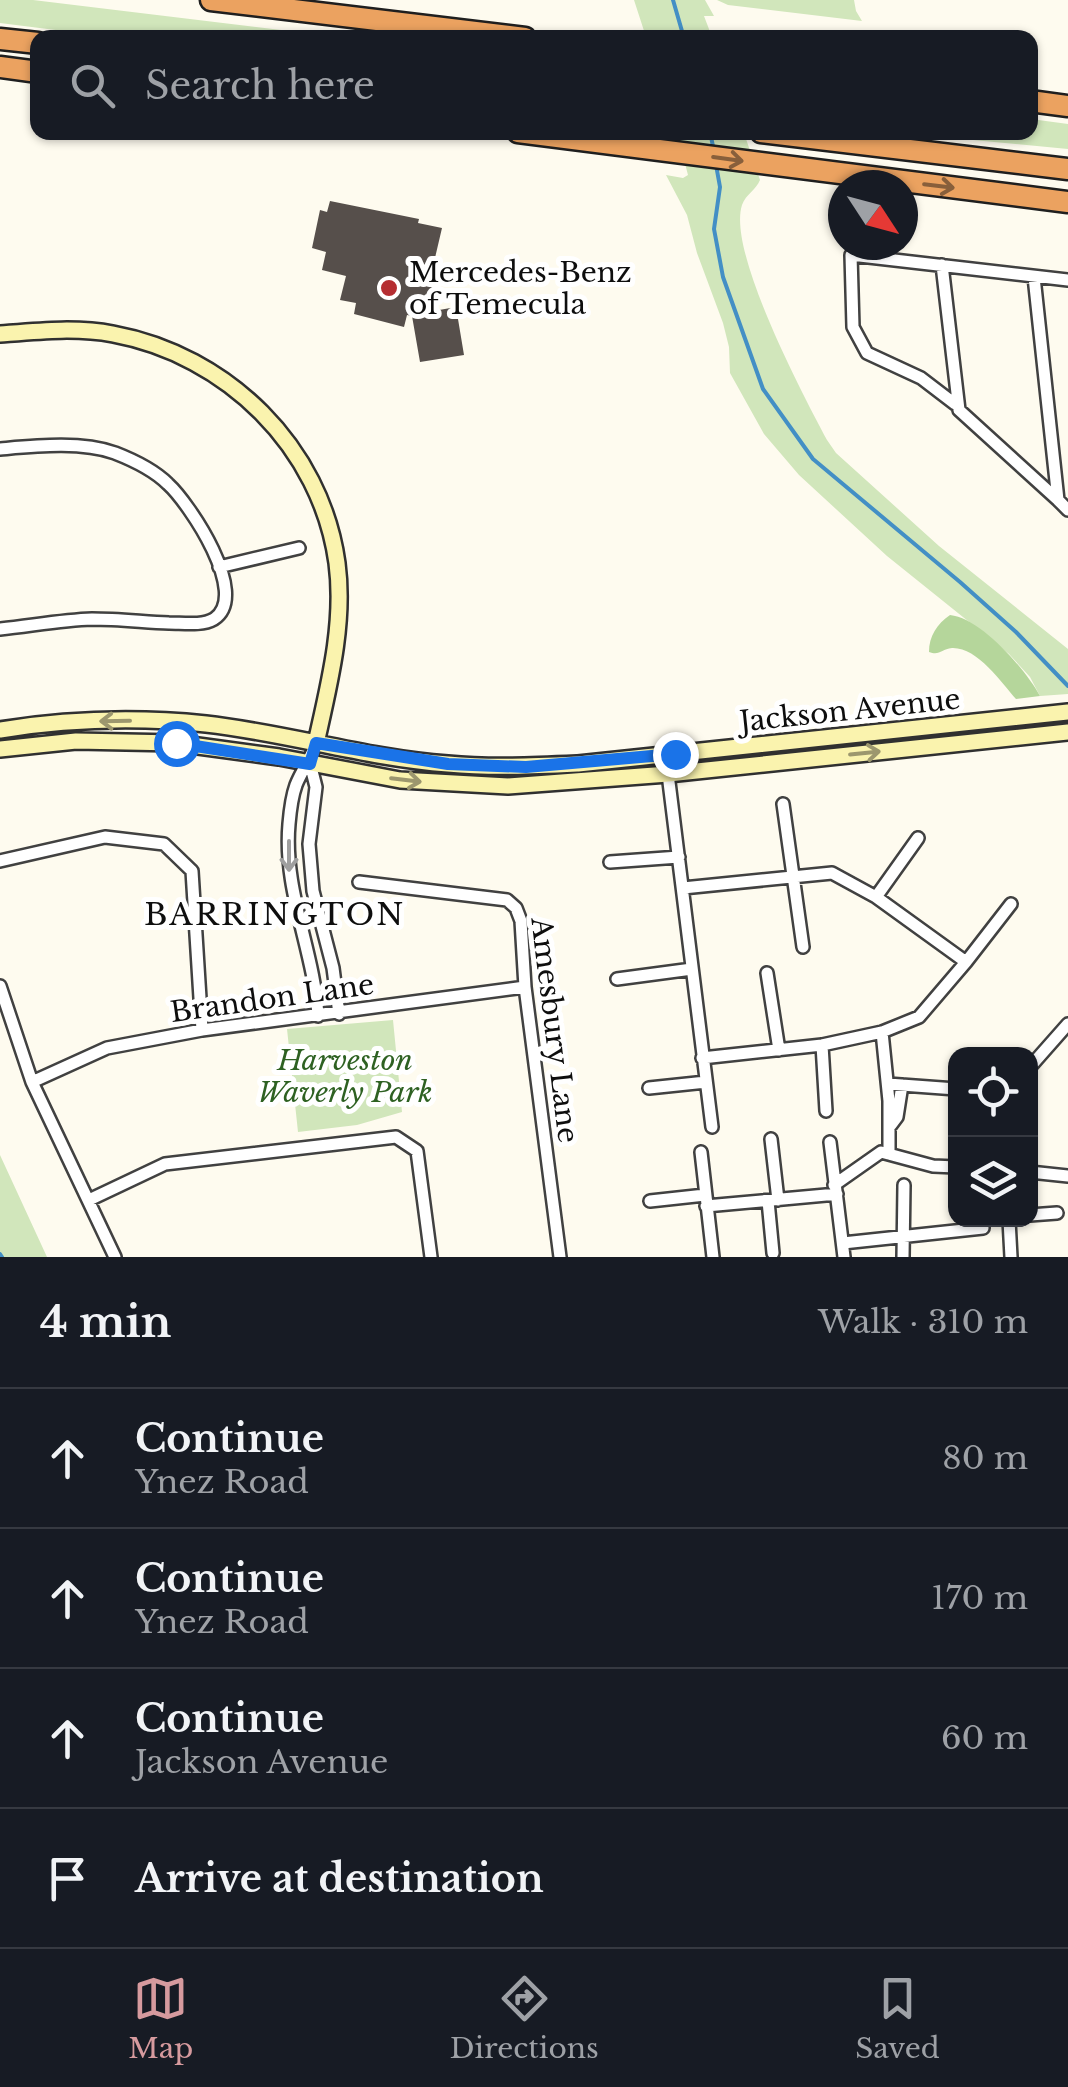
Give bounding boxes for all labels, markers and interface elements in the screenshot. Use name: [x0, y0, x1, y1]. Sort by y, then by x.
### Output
search box: [30, 30, 1038, 140]
icon: search: [65, 58, 120, 113]
text: Search here: [145, 62, 375, 109]
one-way arrow: [712, 151, 744, 169]
north arrow: [828, 170, 918, 260]
one-way arrow: [923, 177, 955, 196]
place label: Mercedes-Benz of Temecula: [409, 255, 632, 322]
marker: Mercedes-Benz of Temecula: [378, 277, 400, 299]
street label: Jackson Avenue: [734, 682, 962, 740]
one-way arrow: [99, 711, 131, 730]
route start: [154, 721, 200, 767]
route end: [653, 732, 699, 778]
one-way arrow: [848, 743, 881, 762]
one-way arrow: [389, 771, 421, 790]
one-way arrow: [280, 840, 298, 872]
district label: BARRINGTON: [144, 896, 406, 933]
street label: Amesbury Lane: [523, 914, 586, 1145]
street label: Brandon Lane: [168, 967, 376, 1030]
park label: Harveston Waverly Park: [257, 1043, 433, 1110]
map controls: [948, 1047, 1038, 1227]
button: locate: [948, 1047, 1038, 1137]
button: layers: [948, 1137, 1038, 1227]
text: 4 min: [40, 1296, 171, 1348]
text: Walk · 310 m: [818, 1302, 1028, 1342]
text: Continue: [135, 1415, 324, 1462]
icon: ahead: [40, 1431, 95, 1486]
text: 80 m: [942, 1438, 1028, 1478]
text: Ynez Road: [135, 1462, 309, 1502]
text: Continue: [135, 1555, 324, 1602]
icon: ahead: [40, 1571, 95, 1626]
text: 170 m: [931, 1578, 1028, 1618]
text: Ynez Road: [135, 1602, 309, 1642]
text: Continue: [135, 1695, 324, 1742]
icon: ahead: [40, 1711, 95, 1766]
text: 60 m: [941, 1718, 1028, 1758]
text: Jackson Avenue: [135, 1742, 388, 1782]
icon: arrive: [40, 1851, 95, 1906]
text: Arrive at destination: [135, 1855, 544, 1902]
tab: Map: [128, 1971, 193, 2066]
tab: Directions: [450, 1971, 599, 2066]
tab: Saved: [855, 1971, 940, 2066]

